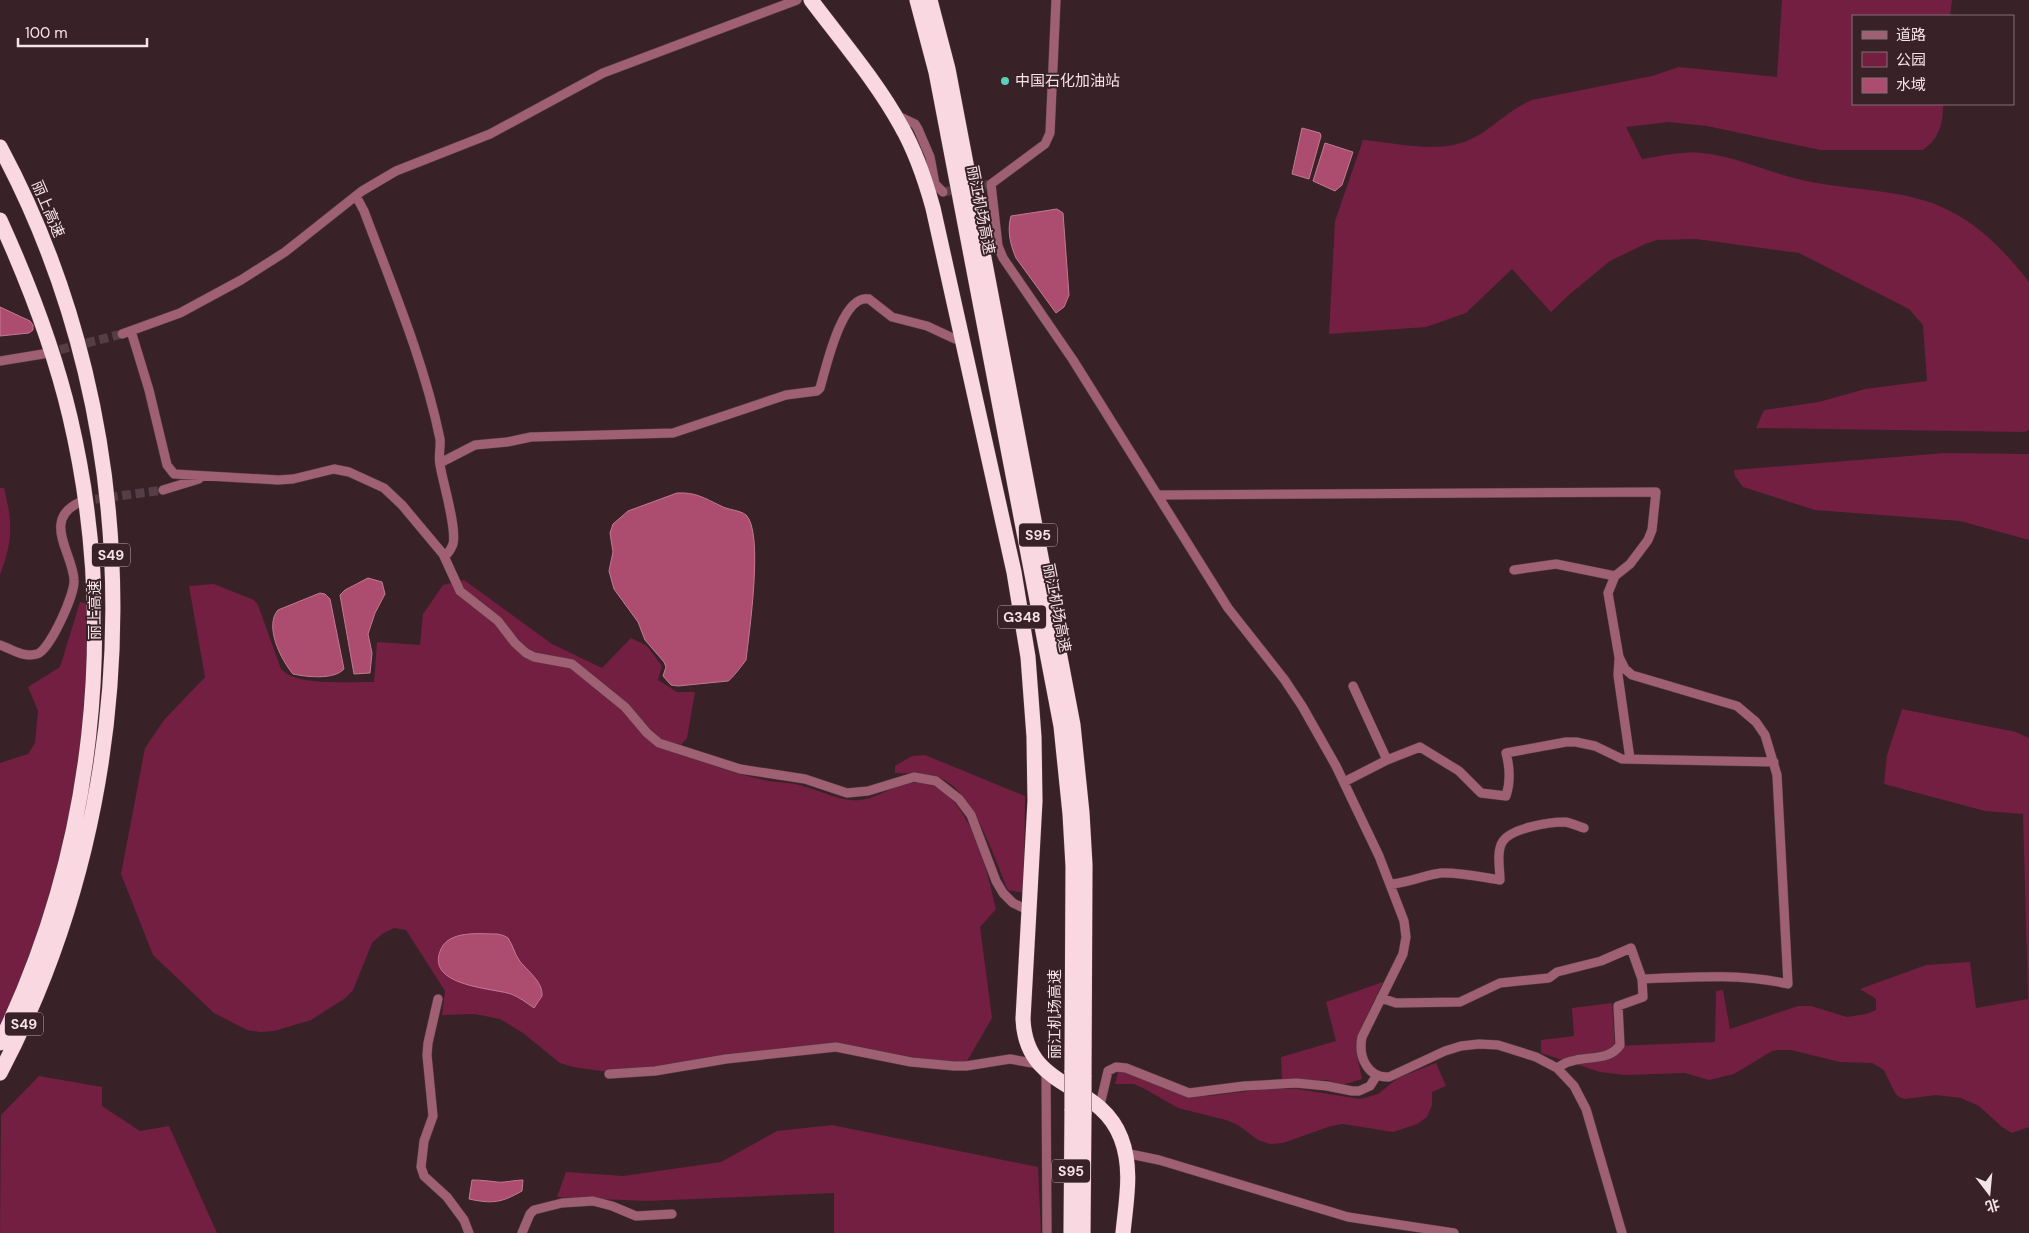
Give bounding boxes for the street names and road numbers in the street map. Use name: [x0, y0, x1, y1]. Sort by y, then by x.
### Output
street label: 丽江机场高速: [963, 164, 999, 256]
street label: 丽上高速: [27, 177, 69, 241]
road number: S95: [1019, 524, 1057, 546]
road number: S49: [92, 544, 130, 566]
street label: 丽江机场高速: [1039, 562, 1075, 654]
street label: 丽上高速: [85, 580, 105, 640]
road number: G348: [998, 606, 1046, 628]
street label: 丽江机场高速: [1045, 969, 1065, 1059]
road number: S49: [5, 1012, 43, 1036]
road number: S95: [1052, 1160, 1090, 1182]

